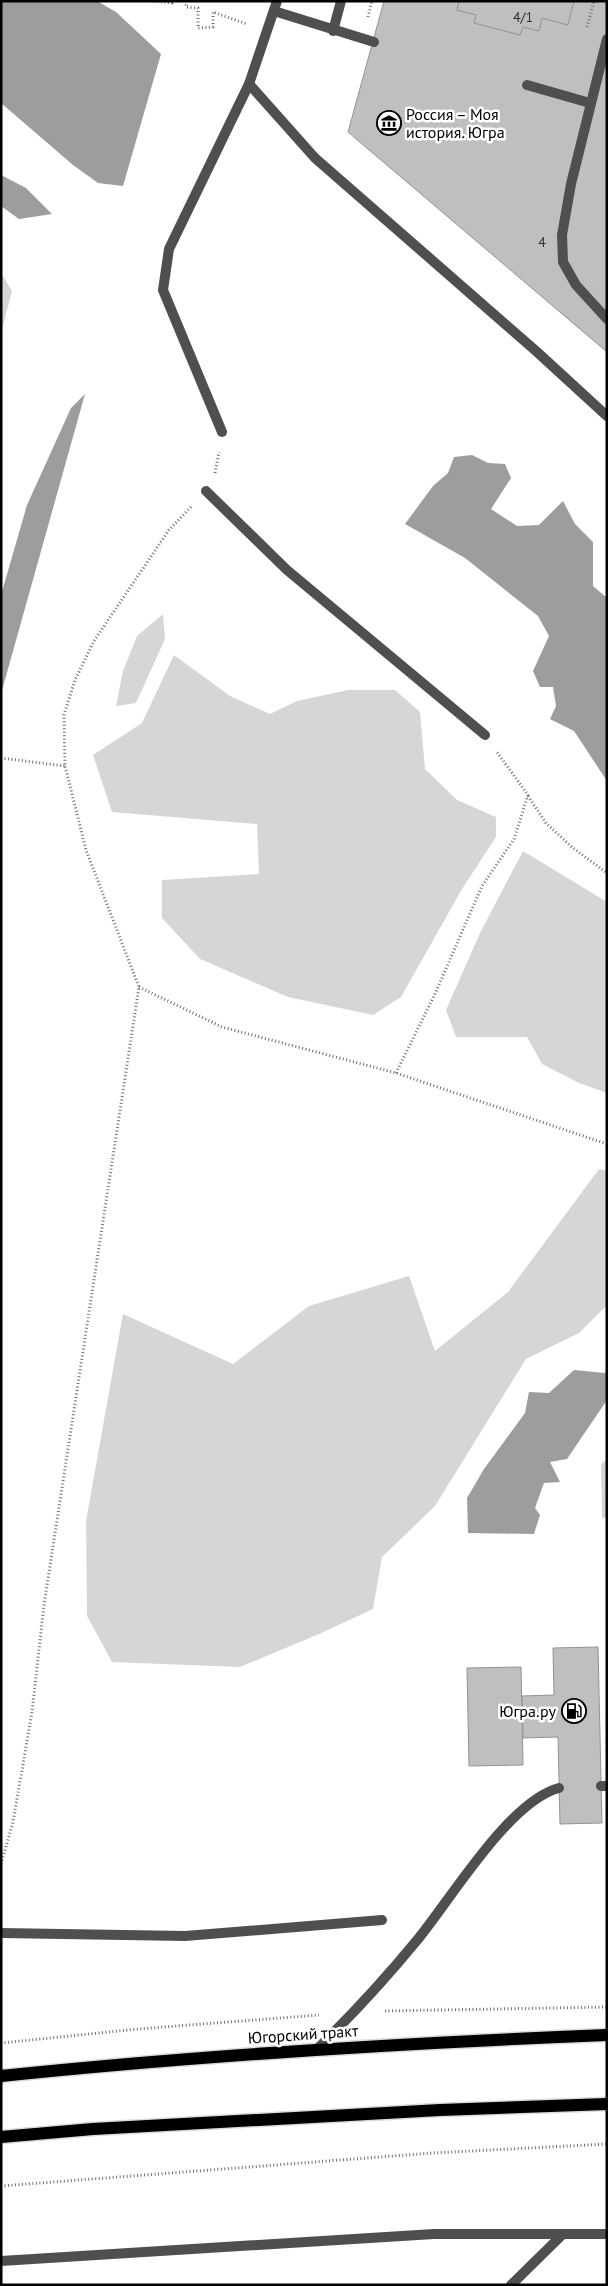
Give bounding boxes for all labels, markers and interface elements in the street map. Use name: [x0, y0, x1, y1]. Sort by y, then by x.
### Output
house number: 4/1: [513, 8, 533, 26]
place label: Россия – Моя история. Югра: [406, 104, 505, 142]
museum icon: Россия – Моя история. Югра: [376, 110, 402, 136]
house number: 4: [538, 233, 546, 251]
fuel station icon: Югра.ру: [561, 1698, 587, 1724]
place label: Югра.ру: [499, 1701, 557, 1721]
street label: Югорский тракт: [247, 2020, 359, 2048]

